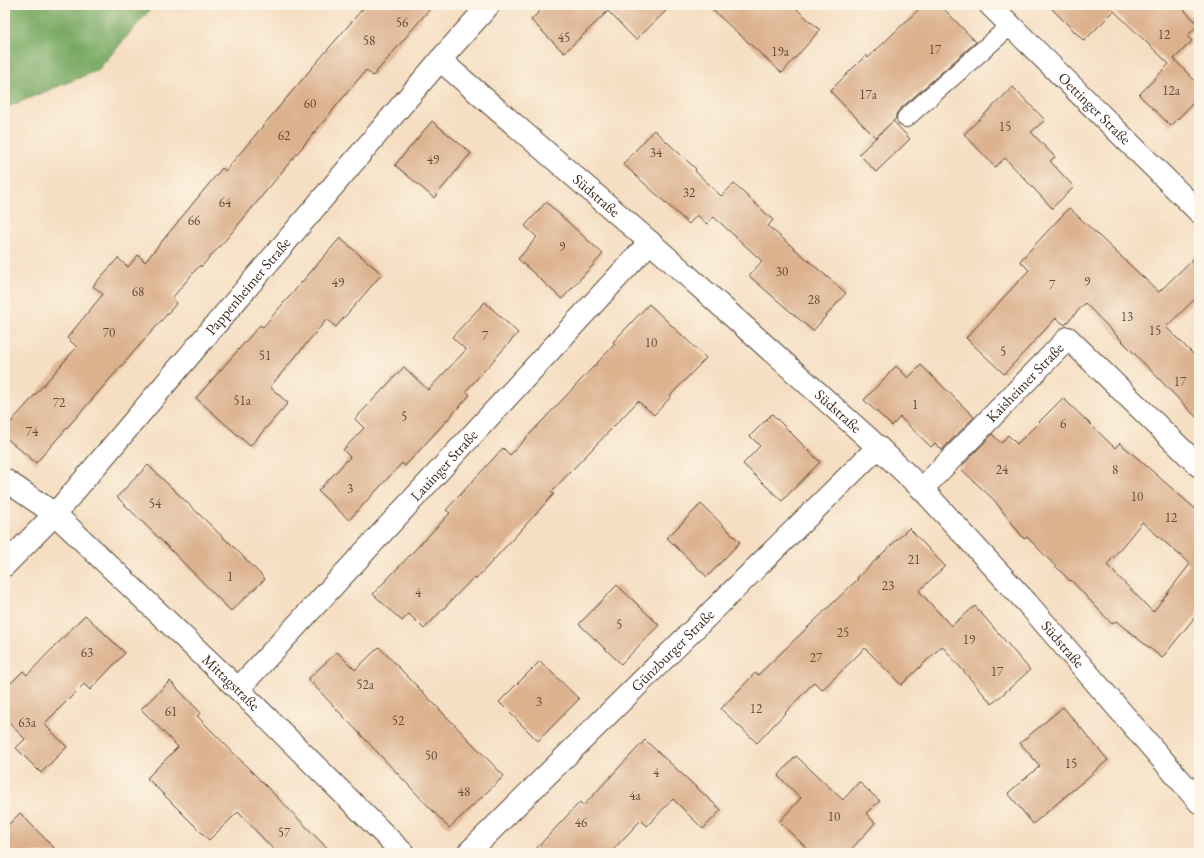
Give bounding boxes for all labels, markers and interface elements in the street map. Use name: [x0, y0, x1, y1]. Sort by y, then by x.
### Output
house number: 56: [396, 14, 408, 31]
house number: 12: [1158, 26, 1171, 43]
house number: 45: [558, 29, 570, 46]
house number: 58: [363, 32, 375, 49]
house number: 17: [929, 41, 942, 58]
house number: 19a: [771, 43, 790, 60]
street label: Oettinger Straße: [1054, 68, 1135, 148]
house number: 12a: [1162, 82, 1181, 99]
house number: 17a: [859, 86, 878, 103]
house number: 60: [304, 95, 316, 112]
house number: 15: [999, 118, 1011, 135]
house number: 62: [278, 127, 291, 144]
house number: 34: [650, 144, 663, 161]
house number: 49: [427, 151, 440, 168]
street label: Südstraße: [569, 170, 624, 221]
house number: 32: [683, 184, 696, 201]
house number: 64: [219, 194, 232, 211]
house number: 66: [188, 212, 200, 229]
street label: Pappenheimer Straße: [201, 233, 294, 339]
house number: 9: [559, 238, 566, 255]
house number: 30: [776, 263, 788, 280]
house number: 9: [1084, 273, 1091, 290]
house number: 49: [332, 274, 345, 291]
house number: 7: [1049, 276, 1056, 293]
house number: 68: [132, 283, 144, 300]
house number: 28: [808, 291, 820, 308]
house number: 13: [1121, 308, 1133, 325]
house number: 15: [1149, 322, 1161, 339]
house number: 70: [103, 324, 115, 341]
house number: 7: [482, 327, 489, 344]
house number: 10: [645, 334, 657, 351]
street label: Kaisheimer Straße: [982, 338, 1068, 426]
house number: 5: [1000, 343, 1006, 360]
house number: 51: [259, 347, 271, 364]
house number: 17: [1174, 373, 1187, 390]
street label: Südstraße: [811, 385, 866, 437]
house number: 51a: [233, 392, 252, 409]
house number: 72: [53, 394, 66, 411]
house number: 1: [912, 396, 918, 413]
house number: 5: [401, 408, 407, 425]
house number: 6: [1060, 415, 1066, 432]
house number: 74: [26, 423, 39, 440]
street label: Lauinger Straße: [406, 425, 482, 505]
house number: 24: [996, 461, 1009, 478]
house number: 8: [1112, 461, 1118, 478]
house number: 3: [347, 480, 353, 497]
house number: 10: [1131, 488, 1143, 505]
house number: 54: [149, 495, 162, 512]
house number: 12: [1165, 509, 1178, 526]
house number: 21: [908, 551, 920, 568]
house number: 1: [227, 568, 233, 585]
house number: 23: [882, 577, 894, 594]
house number: 4: [415, 584, 422, 601]
street label: Günzburger Straße: [627, 605, 718, 695]
house number: 5: [616, 616, 622, 633]
street label: Südstraße: [1037, 616, 1089, 672]
house number: 25: [837, 624, 849, 641]
house number: 19: [963, 631, 976, 648]
house number: 63: [81, 644, 93, 661]
house number: 27: [810, 649, 823, 666]
street label: Mittagstraße: [198, 650, 264, 714]
house number: 17: [991, 663, 1004, 680]
house number: 52a: [356, 676, 375, 693]
house number: 3: [536, 693, 542, 710]
house number: 12: [750, 700, 763, 717]
house number: 61: [165, 703, 177, 720]
house number: 52: [392, 712, 405, 729]
house number: 63a: [18, 714, 37, 731]
house number: 50: [425, 747, 437, 764]
house number: 15: [1065, 755, 1077, 772]
house number: 4: [653, 764, 660, 781]
house number: 48: [458, 783, 470, 800]
house number: 4a: [629, 787, 642, 804]
house number: 10: [828, 808, 840, 825]
house number: 46: [575, 814, 587, 831]
house number: 57: [278, 824, 291, 841]

